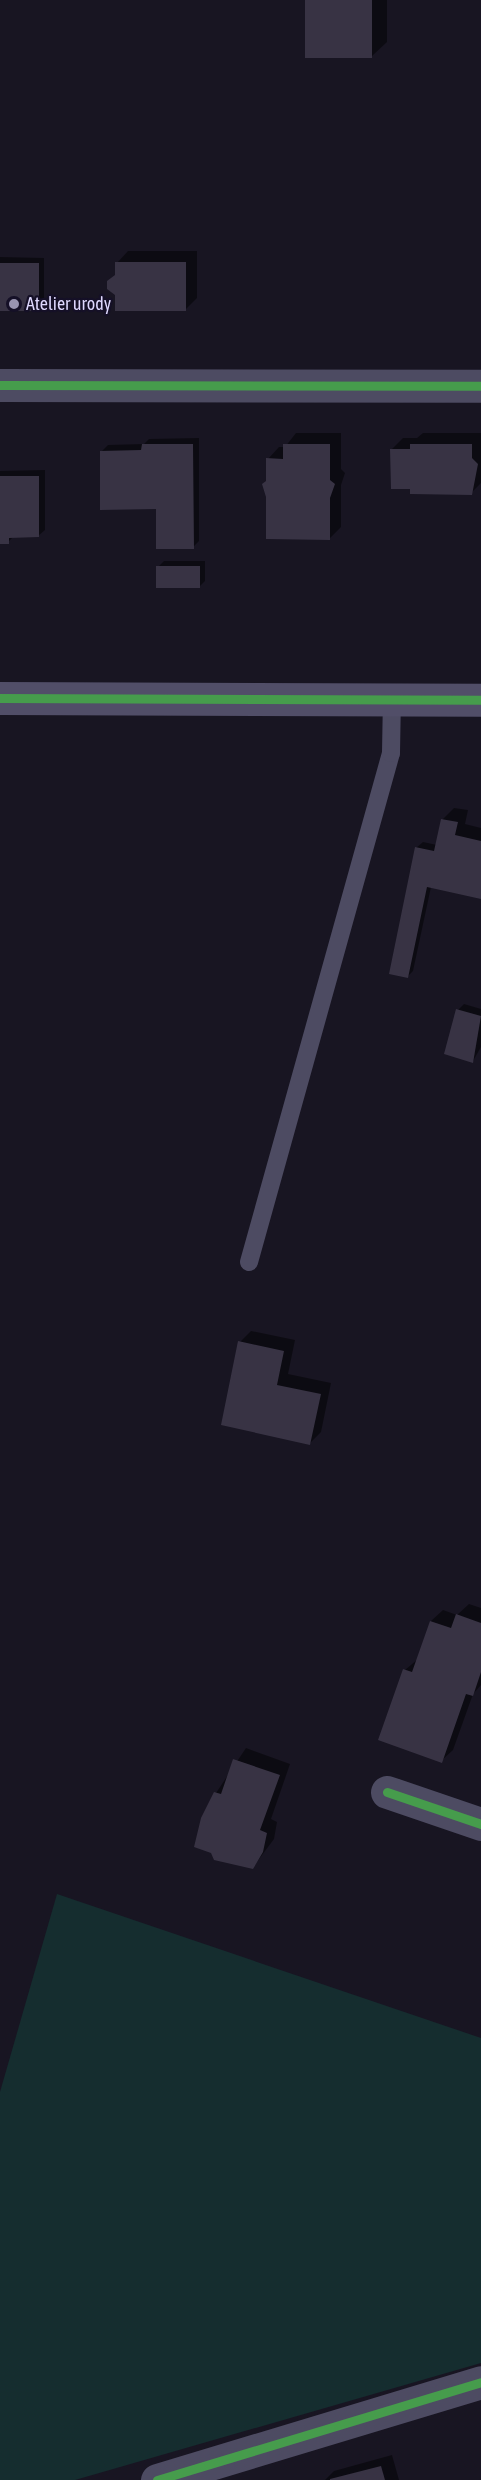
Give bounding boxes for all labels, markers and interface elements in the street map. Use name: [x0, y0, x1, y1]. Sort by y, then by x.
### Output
place label: Atelier urody: [26, 293, 111, 315]
marker: Atelier urody: [7, 297, 21, 311]

